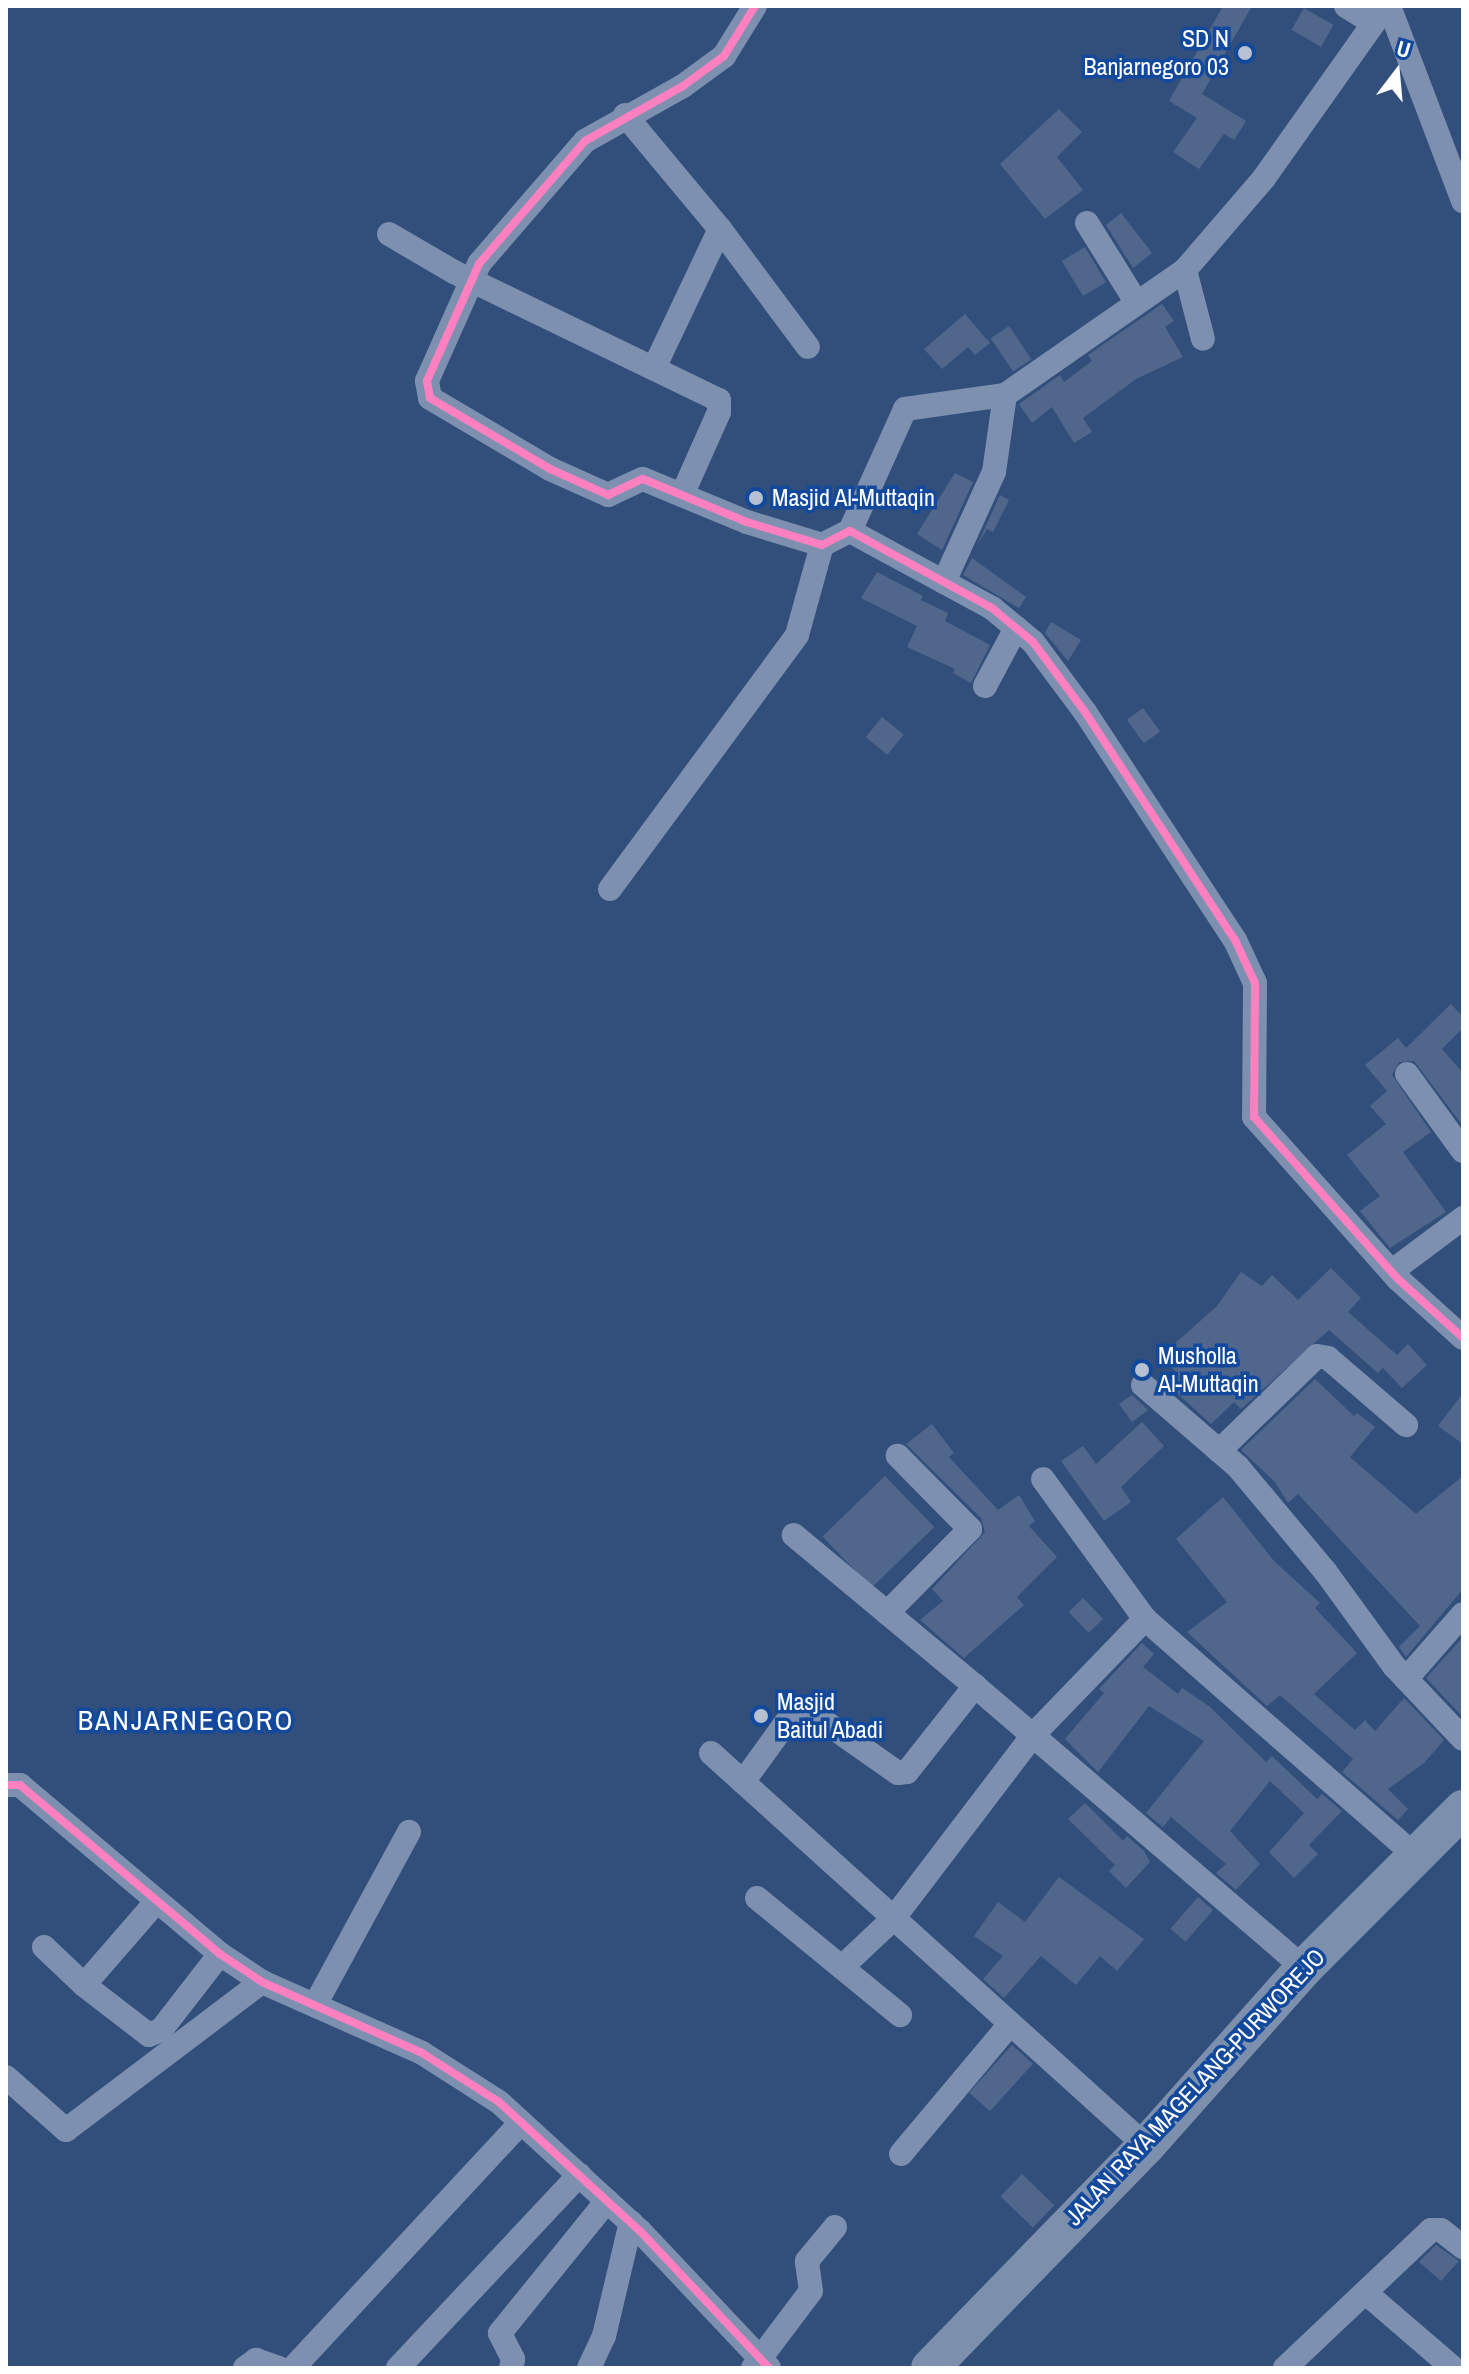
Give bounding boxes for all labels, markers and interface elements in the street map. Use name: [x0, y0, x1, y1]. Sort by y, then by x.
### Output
place label: SD N Banjarnegoro 03: [1083, 25, 1229, 81]
north arrow: [1357, 32, 1437, 112]
text: U: [1393, 33, 1414, 65]
marker: SD N Banjarnegoro 03: [1236, 44, 1254, 62]
place label: Masjid Al-Muttaqin: [772, 484, 936, 512]
marker: Masjid Al-Muttaqin: [747, 489, 765, 507]
place label: Musholla Al-Muttaqin: [1158, 1342, 1259, 1398]
marker: Musholla Al-Muttaqin: [1133, 1361, 1151, 1379]
place label: Masjid Baitul Abadi: [777, 1688, 884, 1744]
district label: BANJARNEGORO: [78, 1703, 294, 1737]
marker: Masjid Baitul Abadi: [752, 1707, 770, 1725]
street label: JALAN RAYA MAGELANG-PURWOREJO: [1059, 1942, 1331, 2232]

